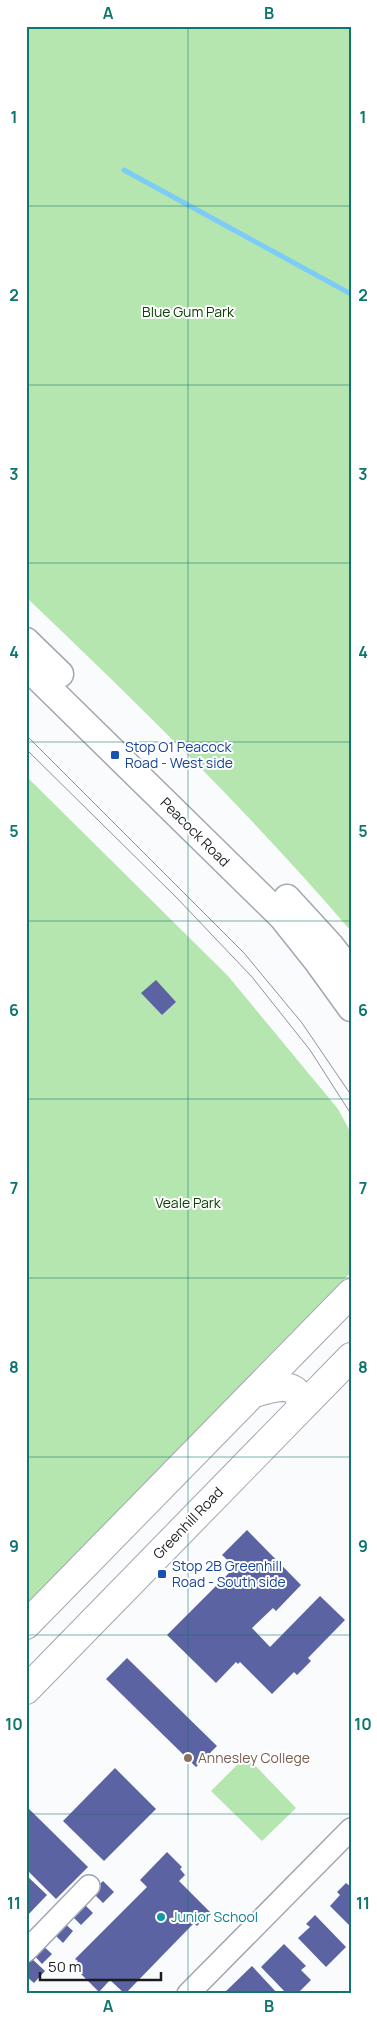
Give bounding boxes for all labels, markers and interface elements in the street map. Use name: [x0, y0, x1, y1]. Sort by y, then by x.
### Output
text: A: [103, 2, 114, 24]
text: B: [264, 2, 274, 24]
text: 1: [10, 106, 18, 128]
text: 1: [359, 106, 367, 128]
text: 2: [9, 284, 19, 306]
text: 2: [358, 284, 368, 306]
park label: Blue Gum Park: [142, 302, 235, 321]
text: 3: [9, 463, 19, 485]
text: 3: [358, 463, 368, 485]
text: 4: [9, 641, 19, 663]
text: 4: [358, 641, 368, 663]
place label: Stop O1 Peacock Road - West side: [125, 737, 233, 772]
marker: Stop O1 Peacock Road - West side: [109, 749, 121, 761]
street label: Peacock Road: [157, 793, 234, 870]
text: 5: [9, 820, 19, 842]
text: 5: [358, 820, 368, 842]
text: 6: [9, 999, 19, 1021]
text: 6: [358, 999, 368, 1021]
text: 7: [10, 1177, 18, 1199]
text: 7: [359, 1177, 367, 1199]
park label: Veale Park: [155, 1193, 222, 1212]
text: 8: [9, 1356, 19, 1378]
text: 8: [358, 1356, 368, 1378]
street label: Greenhill Road: [148, 1482, 227, 1563]
text: 9: [9, 1535, 19, 1557]
text: 9: [358, 1535, 368, 1557]
place label: Stop 2B Greenhill Road - South side: [172, 1556, 286, 1591]
marker: Stop 2B Greenhill Road - South side: [156, 1568, 168, 1580]
text: 10: [5, 1713, 23, 1735]
text: 10: [354, 1713, 372, 1735]
place label: Annesley College: [198, 1748, 310, 1767]
marker: Annesley College: [182, 1752, 194, 1764]
text: 11: [7, 1892, 21, 1914]
text: 11: [356, 1892, 370, 1914]
place label: Junior School: [171, 1907, 258, 1926]
marker: Junior School: [155, 1911, 167, 1923]
scale bar: [40, 1950, 161, 1982]
text: 50 m: [48, 1956, 82, 1977]
text: A: [103, 1995, 114, 2017]
text: B: [264, 1995, 274, 2017]

